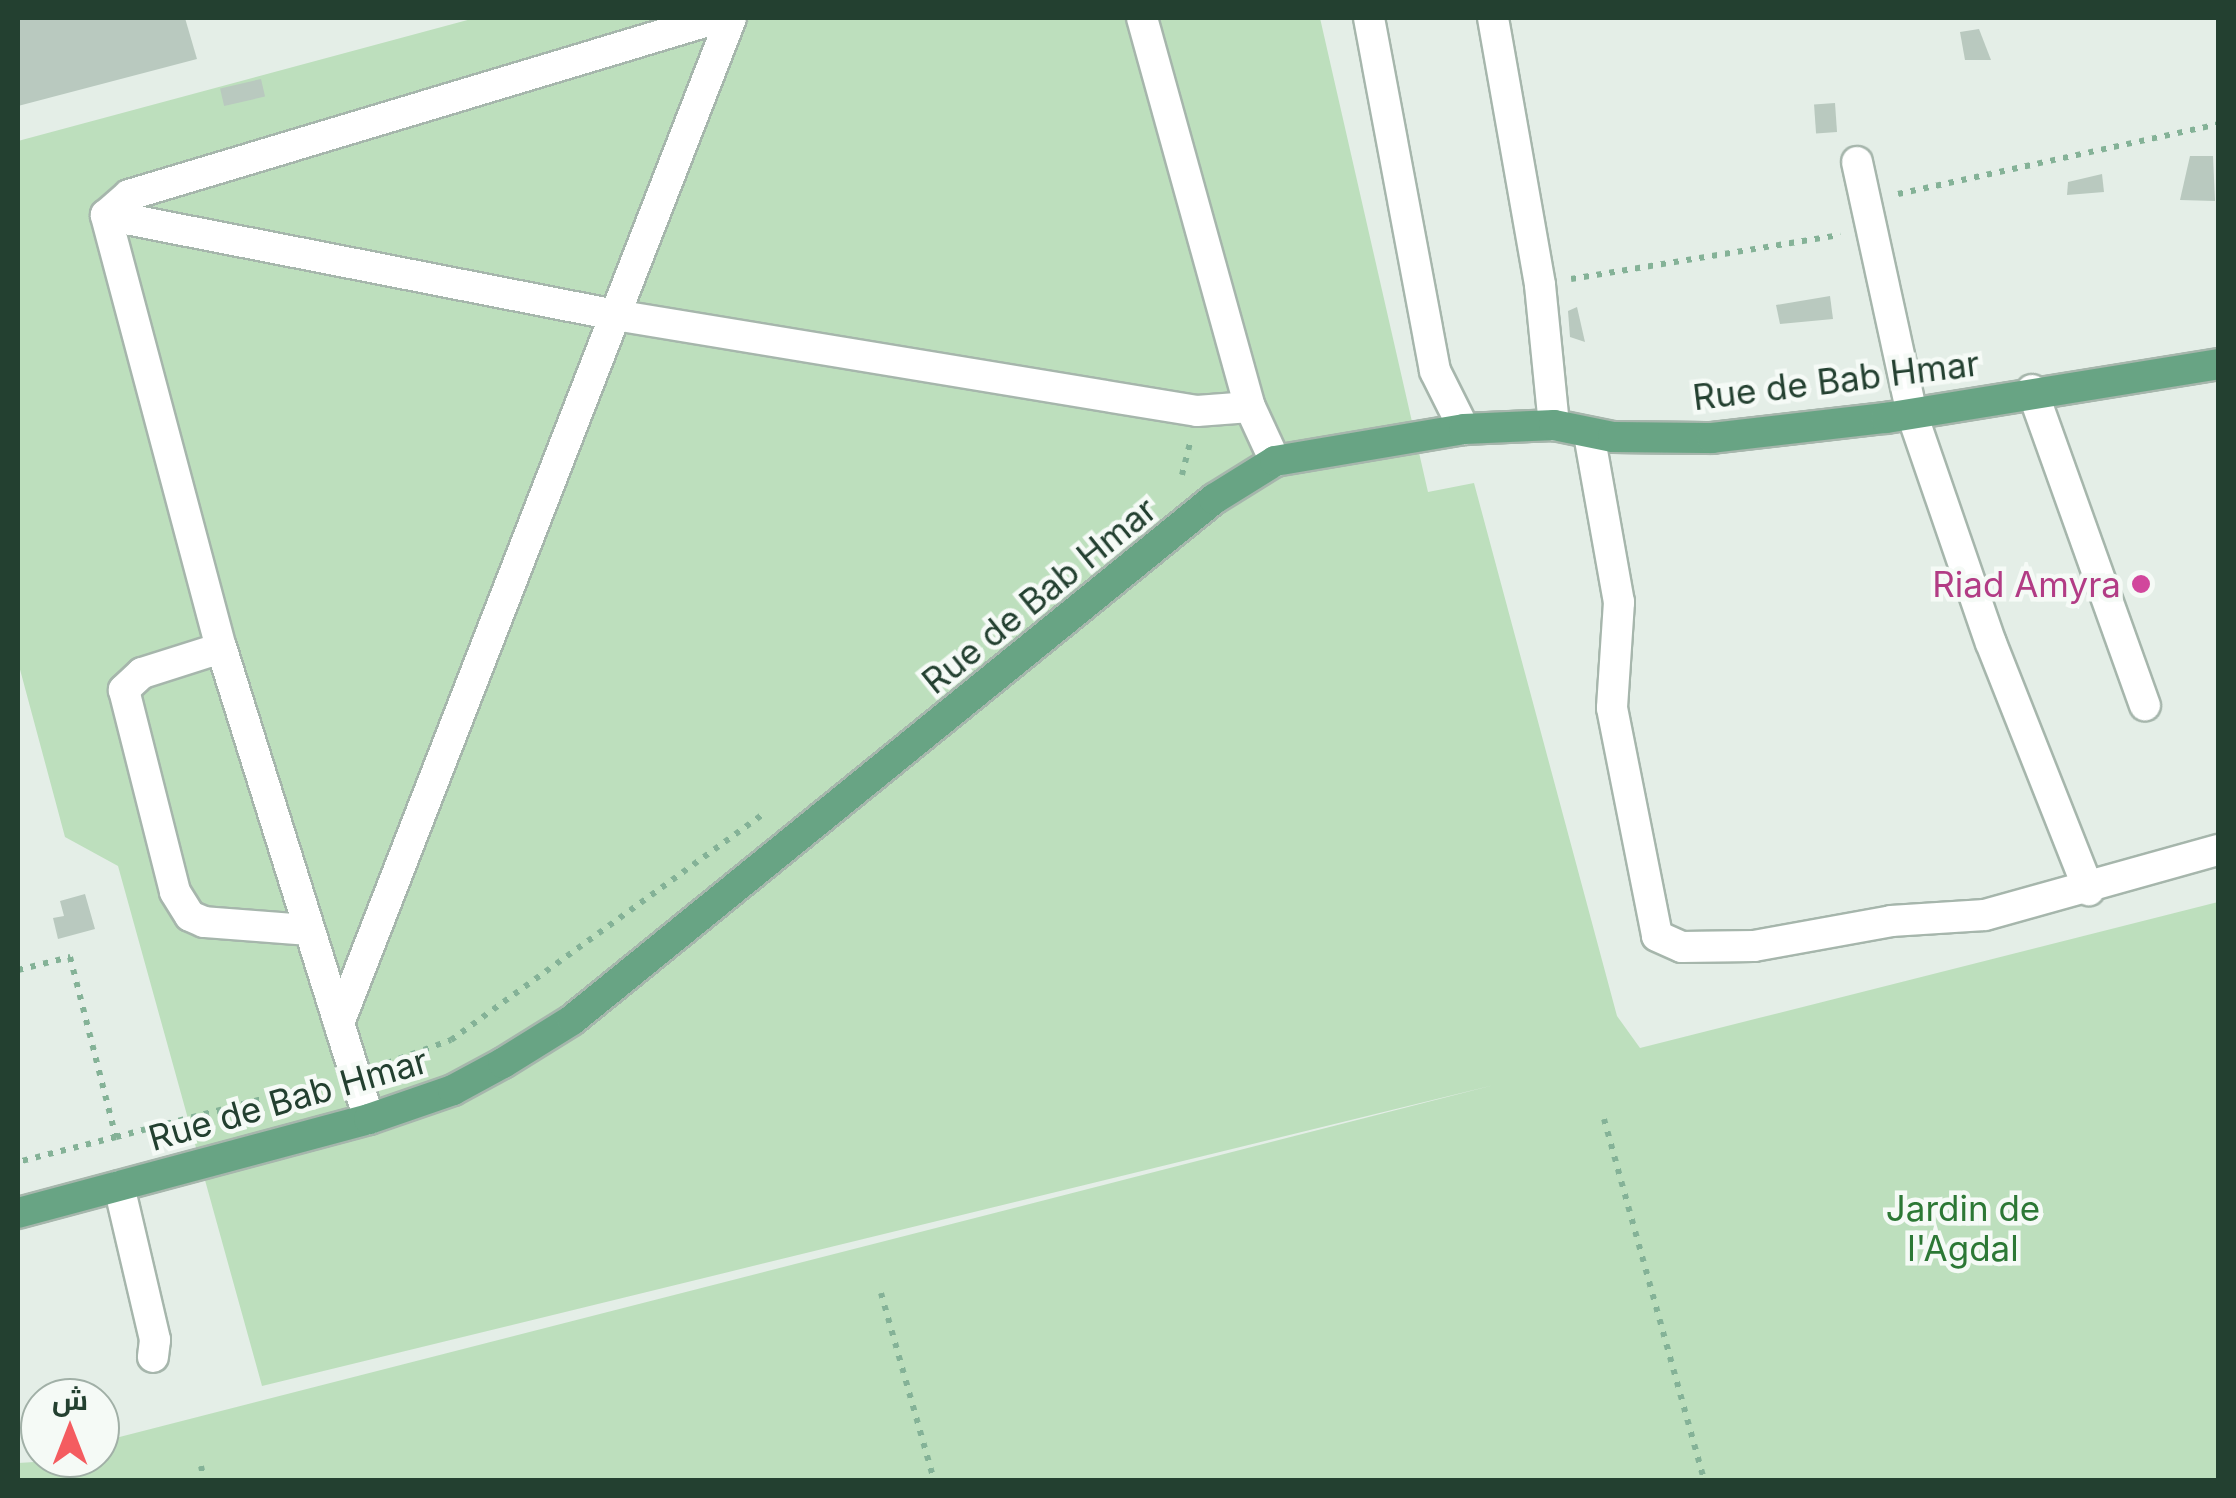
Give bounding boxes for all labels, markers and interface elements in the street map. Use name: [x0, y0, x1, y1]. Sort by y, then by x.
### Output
street label: Rue de Bab Hmar: [1690, 342, 1982, 418]
street label: Rue de Bab Hmar: [914, 488, 1164, 702]
place label: Riad Amyra: [1932, 563, 2121, 605]
marker: Riad Amyra: [2130, 573, 2152, 595]
street label: Rue de Bab Hmar: [144, 1039, 432, 1159]
park label: Jardin de l'Agdal: [1886, 1187, 2040, 1269]
north arrow: [20, 1378, 120, 1478]
text: ش: [52, 1383, 88, 1417]

